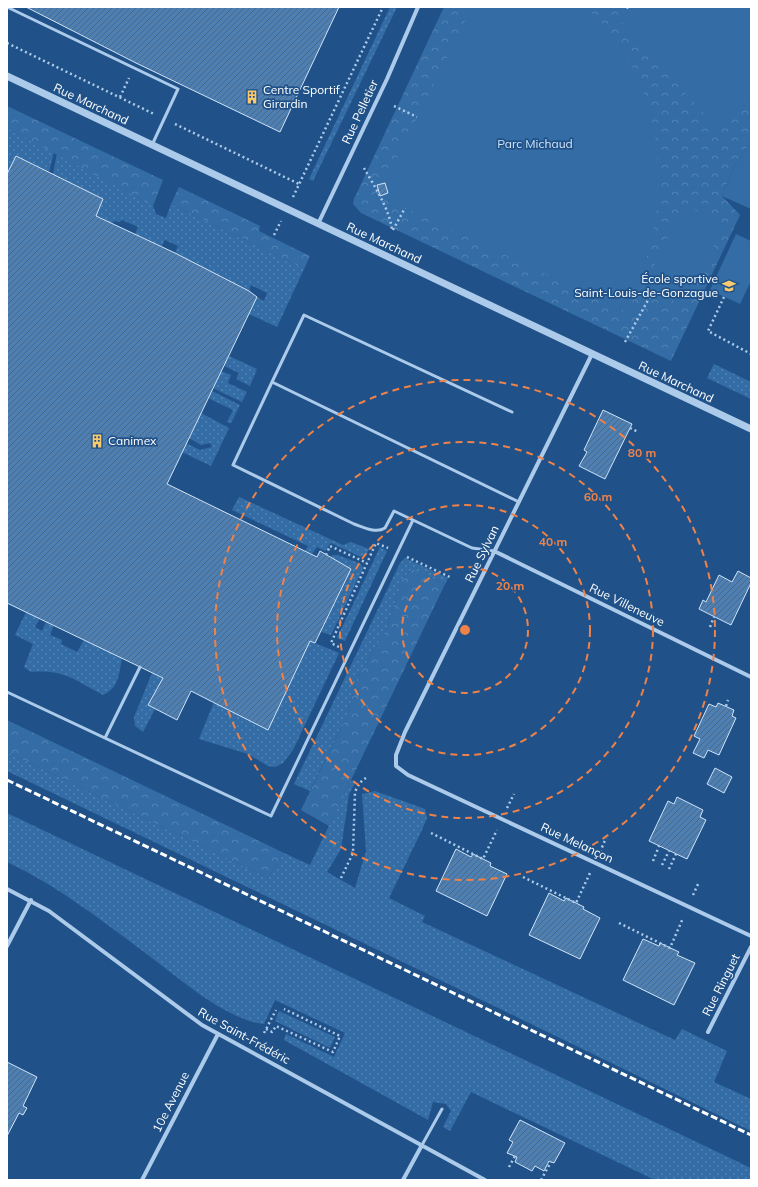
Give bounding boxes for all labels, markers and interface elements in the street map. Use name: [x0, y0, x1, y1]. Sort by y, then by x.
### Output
street label: Rue Pelletier: [338, 77, 381, 146]
street label: Rue Marchand: [51, 80, 131, 127]
place label: Centre Sportif Girardin: [263, 82, 341, 111]
building icon: Centre Sportif Girardin: [244, 89, 260, 105]
park label: Parc Michaud: [497, 136, 573, 151]
street label: Rue Marchand: [344, 219, 424, 266]
place label: École sportive Saint-Louis-de-Gonzague: [574, 271, 718, 300]
school or university icon: École sportive Saint-Louis-de-Gonzague: [721, 278, 737, 294]
street label: Rue Marchand: [636, 358, 716, 405]
building icon: Canimex: [89, 433, 105, 449]
place label: Canimex: [108, 433, 157, 448]
text: 80 m: [628, 445, 656, 460]
text: 60 m: [584, 489, 612, 504]
street label: Rue Sylvan: [461, 523, 502, 585]
text: 40 m: [539, 534, 567, 549]
text: 20 m: [496, 578, 524, 593]
street label: Rue Villeneuve: [587, 580, 667, 629]
centre of rings: [458, 623, 472, 637]
street label: Rue Melançon: [538, 819, 616, 866]
street label: Rue Ringuet: [698, 951, 743, 1018]
street label: Rue Saint-Frédéric: [196, 1004, 293, 1067]
street label: 10e Avenue: [149, 1069, 192, 1135]

